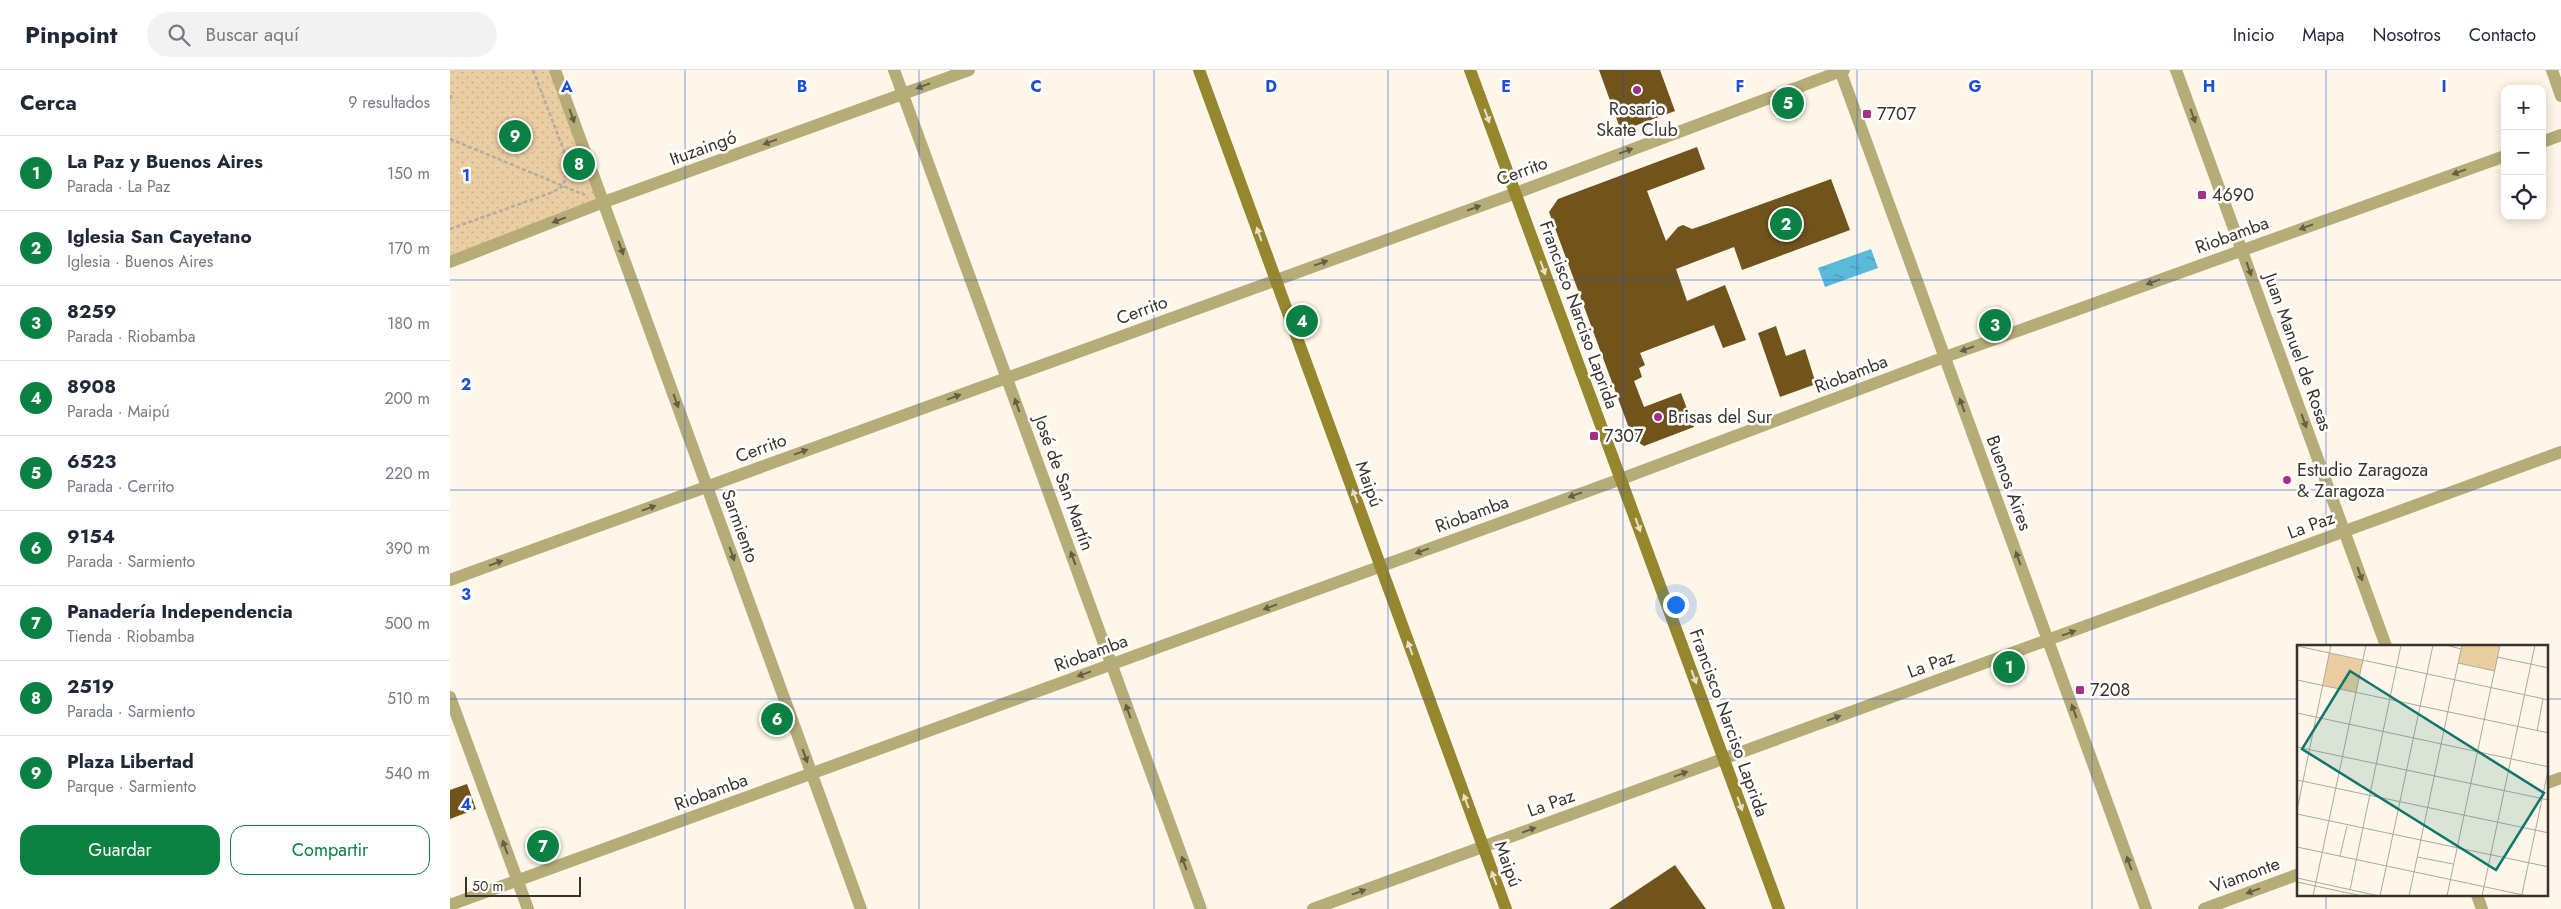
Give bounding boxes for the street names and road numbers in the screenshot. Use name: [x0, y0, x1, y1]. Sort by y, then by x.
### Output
street label: Ituzaingó: [666, 124, 740, 172]
street label: Cerrito: [1493, 150, 1551, 192]
street label: Riobamba: [2192, 210, 2272, 260]
street label: Francisco Narciso Laprida: [1533, 217, 1625, 413]
street label: Juan Manuel de Rosas: [2257, 268, 2339, 435]
street label: Cerrito: [1113, 289, 1171, 331]
street label: Riobamba: [1811, 348, 1891, 400]
street label: José de San Martín: [1027, 410, 1101, 554]
street label: Cerrito: [732, 427, 790, 469]
street label: Buenos Aires: [1980, 432, 2038, 534]
street label: Maipú: [1349, 457, 1389, 511]
street label: Sarmiento: [715, 486, 765, 566]
street label: Riobamba: [1432, 489, 1512, 539]
street label: La Paz: [2284, 504, 2339, 545]
street label: Francisco Narciso Laprida: [1683, 625, 1775, 821]
street label: Riobamba: [1051, 628, 1131, 678]
street label: La Paz: [1904, 643, 1959, 684]
street label: Riobamba: [671, 767, 751, 817]
street label: La Paz: [1524, 782, 1579, 823]
street label: Maipú: [1488, 837, 1528, 891]
street label: Viamonte: [2207, 850, 2283, 900]

